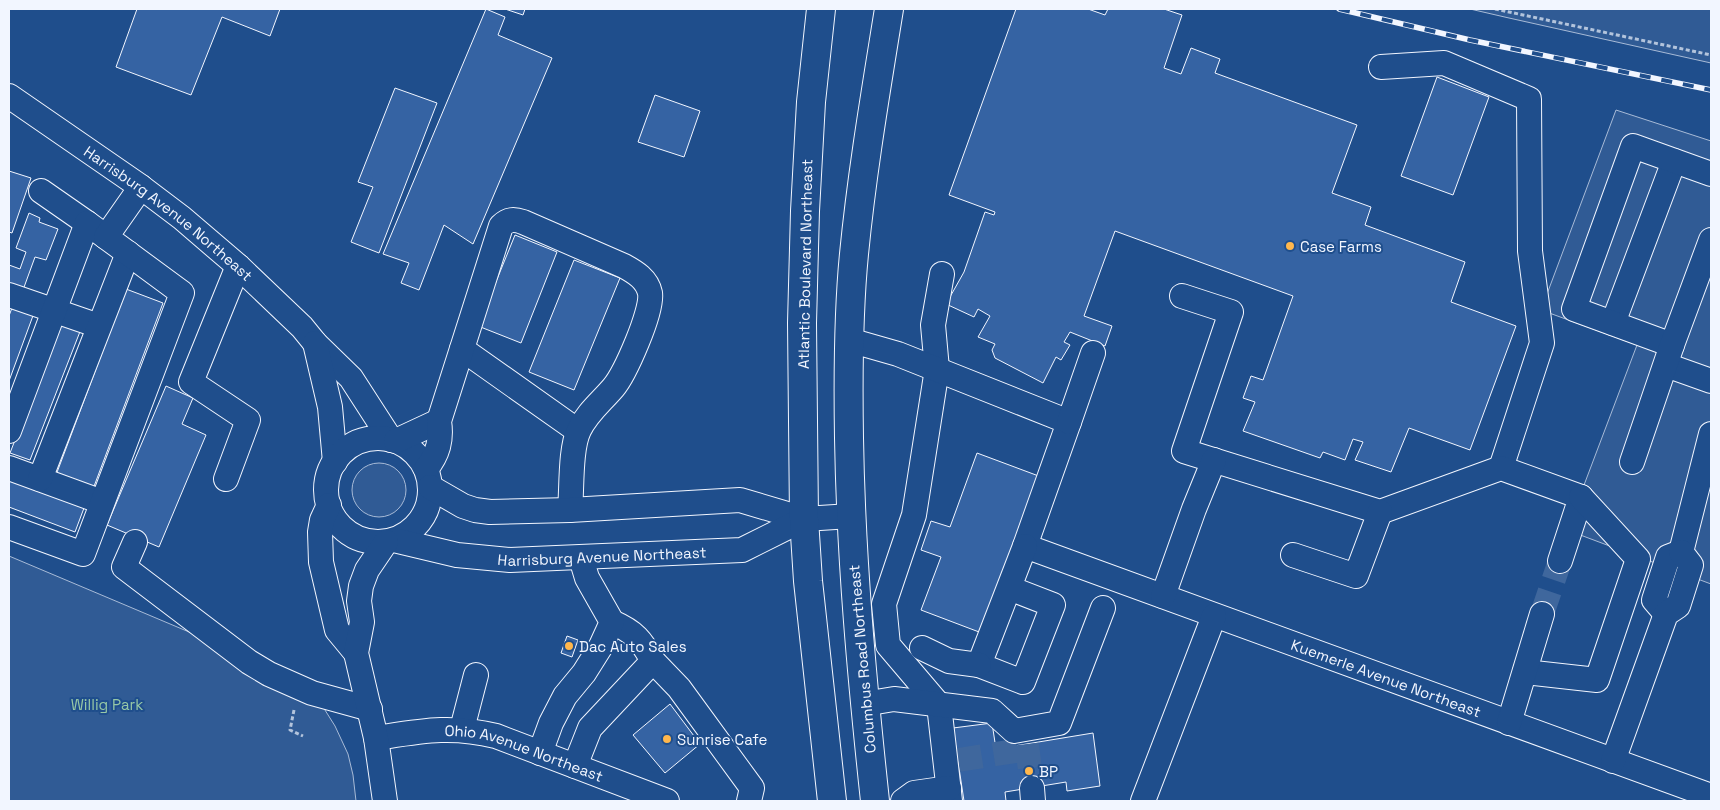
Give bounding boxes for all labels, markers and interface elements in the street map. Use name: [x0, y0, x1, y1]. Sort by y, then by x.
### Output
street label: Harrisburg Avenue Northeast: [81, 141, 257, 285]
street label: Atlantic Boulevard Northeast: [794, 159, 816, 369]
place label: Case Farms: [1300, 237, 1382, 256]
marker: Case Farms: [1284, 240, 1296, 252]
street label: Harrisburg Avenue Northeast: [497, 542, 707, 570]
street label: Columbus Road Northeast: [844, 564, 880, 754]
street label: Kuemerle Avenue Northeast: [1289, 634, 1484, 721]
place label: Dac Auto Sales: [579, 637, 687, 656]
marker: Dac Auto Sales: [563, 640, 575, 652]
park label: Willig Park: [71, 695, 143, 714]
street label: Ohio Avenue Northeast: [444, 720, 606, 785]
place label: Sunrise Cafe: [677, 730, 768, 749]
marker: Sunrise Cafe: [661, 733, 673, 745]
place label: BP: [1039, 762, 1058, 781]
marker: BP: [1023, 765, 1035, 777]

